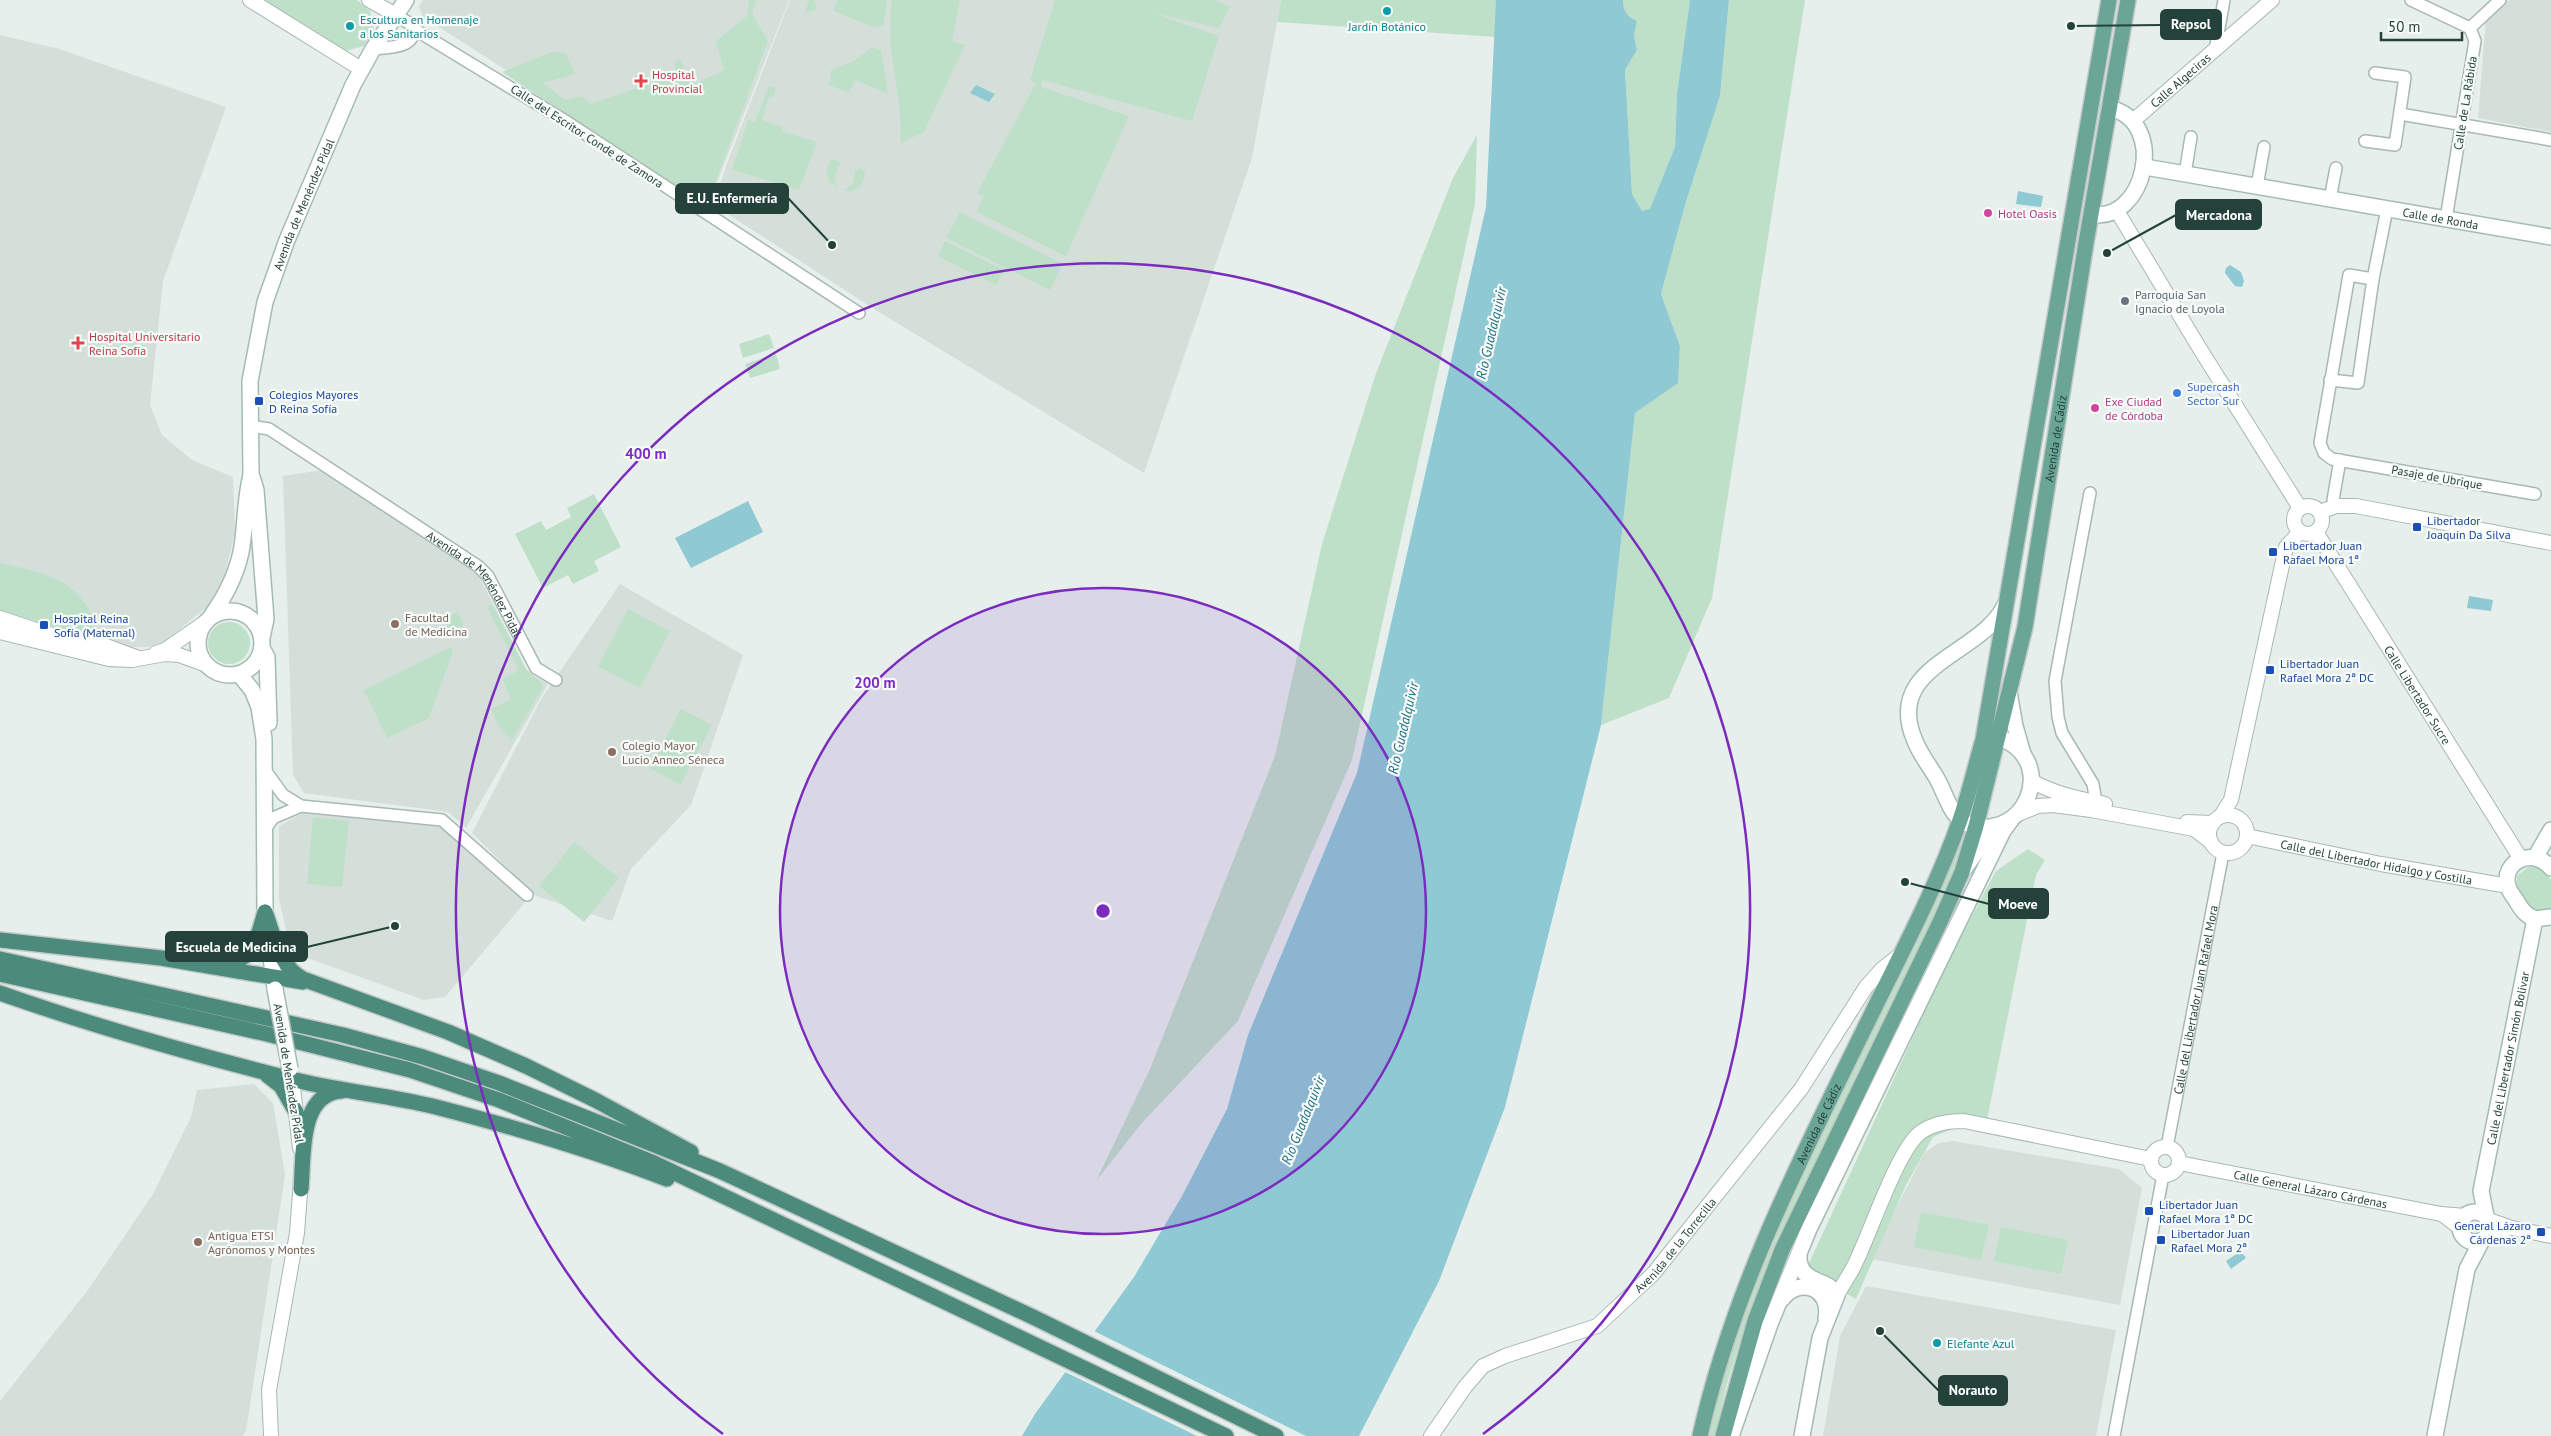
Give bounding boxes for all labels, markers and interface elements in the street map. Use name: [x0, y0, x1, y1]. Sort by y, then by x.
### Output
marker: Jardín Botánico: [1381, 5, 1393, 17]
callout: Repsol: [2161, 10, 2221, 39]
scale bar: [2381, 10, 2462, 42]
place label: Escultura en Homenaje a los Sanitarios: [360, 12, 479, 41]
text: Repsol: [2171, 15, 2212, 33]
text: 50 m: [2388, 17, 2421, 36]
place label: Jardín Botánico: [1347, 19, 1426, 34]
marker: Escultura en Homenaje a los Sanitarios: [344, 20, 356, 32]
street label: Calle Algeciras: [2147, 50, 2213, 110]
street label: Calle de La Rábida: [2450, 55, 2480, 151]
place label: Hospital Provincial: [652, 67, 703, 96]
marker: Hospital Provincial: [634, 74, 648, 88]
street label: Calle del Escritor Conde de Zamora: [508, 81, 666, 191]
street label: Avenida de Menéndez Pidal: [269, 136, 337, 272]
callout: E.U. Enfermería: [676, 184, 788, 213]
text: E.U. Enfermería: [687, 189, 778, 207]
callout: Mercadona: [2176, 200, 2261, 229]
street label: Calle de Ronda: [2402, 204, 2480, 232]
place label: Hotel Oasis: [1998, 206, 2057, 221]
text: Mercadona: [2186, 206, 2252, 224]
marker: Hotel Oasis: [1982, 207, 1994, 219]
water label: Río Guadalquivir: [1472, 284, 1511, 381]
place label: Parroquia San Ignacio de Loyola: [2135, 287, 2225, 316]
marker: Parroquia San Ignacio de Loyola: [2119, 295, 2131, 307]
place label: Hospital Universitario Reina Sofía: [89, 329, 200, 358]
marker: Hospital Universitario Reina Sofía: [71, 336, 85, 350]
place label: Supercash Sector Sur: [2187, 379, 2240, 408]
place label: Colegios Mayores D Reina Sofía: [269, 387, 358, 416]
marker: Supercash Sector Sur: [2171, 387, 2183, 399]
street label: Avenida de Cádiz: [2041, 394, 2069, 483]
place label: Exe Ciudad de Córdoba: [2105, 394, 2163, 423]
marker: Colegios Mayores D Reina Sofía: [253, 395, 265, 407]
marker: Exe Ciudad de Córdoba: [2089, 402, 2101, 414]
text: 400 m: [625, 444, 667, 463]
street label: Pasaje de Ubrique: [2390, 462, 2484, 492]
place label: Libertador Joaquín Da Silva: [2426, 513, 2511, 542]
marker: Libertador Joaquín Da Silva: [2411, 521, 2423, 533]
street label: Avenida de Menéndez Pidal: [424, 527, 526, 640]
place label: Libertador Juan Rafael Mora 1ª: [2283, 538, 2362, 567]
marker: Libertador Juan Rafael Mora 1ª: [2267, 546, 2279, 558]
place label: Facultad de Medicina: [405, 610, 467, 639]
place label: Hospital Reina Sofía (Maternal): [54, 611, 135, 640]
marker: Facultad de Medicina: [389, 618, 401, 630]
marker: Hospital Reina Sofía (Maternal): [38, 619, 50, 631]
street label: Calle Libertador Sucre: [2381, 642, 2455, 747]
place label: Libertador Juan Rafael Mora 2ª DC: [2280, 656, 2374, 685]
marker: Libertador Juan Rafael Mora 2ª DC: [2264, 664, 2276, 676]
text: 200 m: [854, 673, 896, 692]
water label: Río Guadalquivir: [1384, 679, 1423, 776]
place label: Colegio Mayor Lucio Anneo Séneca: [622, 738, 724, 767]
marker: Colegio Mayor Lucio Anneo Séneca: [606, 746, 618, 758]
street label: Calle del Libertador Hidalgo y Costilla: [2279, 836, 2473, 887]
callout: Moeve: [1989, 889, 2048, 918]
text: Moeve: [1998, 895, 2038, 913]
centre of rings: [1094, 902, 1112, 920]
street label: Calle del Libertador Juan Rafael Mora: [2170, 904, 2220, 1096]
callout: Escuela de Medicina: [166, 932, 307, 961]
text: Escuela de Medicina: [176, 938, 296, 956]
street label: Calle del Libertador Simón Bolivar: [2483, 970, 2532, 1146]
street label: Avenida de Menéndez Pidal: [271, 1002, 307, 1144]
water label: Río Guadalquivir: [1277, 1072, 1330, 1167]
street label: Avenida de Cádiz: [1792, 1081, 1844, 1166]
street label: Calle General Lázaro Cárdenas: [2232, 1166, 2389, 1211]
street label: Avenida de la Torrecilla: [1631, 1194, 1719, 1295]
place label: Libertador Juan Rafael Mora 1ª DC: [2159, 1197, 2253, 1226]
marker: Libertador Juan Rafael Mora 1ª DC: [2143, 1205, 2155, 1217]
place label: General Lázaro Cárdenas 2ª: [2454, 1218, 2531, 1247]
place label: Libertador Juan Rafael Mora 2ª: [2171, 1226, 2250, 1255]
marker: General Lázaro Cárdenas 2ª: [2535, 1226, 2547, 1238]
place label: Antigua ETSI Agrónomos y Montes: [208, 1228, 315, 1257]
marker: Libertador Juan Rafael Mora 2ª: [2155, 1234, 2167, 1246]
marker: Antigua ETSI Agrónomos y Montes: [192, 1236, 204, 1248]
place label: Elefante Azul: [1947, 1336, 2015, 1351]
marker: Elefante Azul: [1931, 1337, 1943, 1349]
callout: Norauto: [1939, 1376, 2007, 1405]
text: Norauto: [1949, 1381, 1998, 1399]

